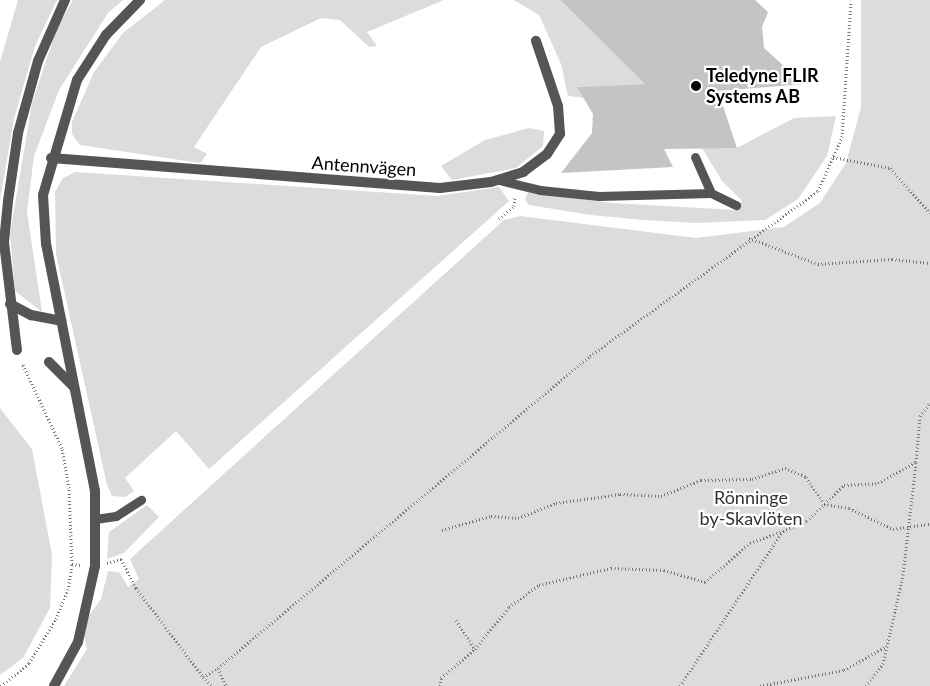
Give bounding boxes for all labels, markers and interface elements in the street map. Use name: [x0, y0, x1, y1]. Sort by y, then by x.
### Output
place label: Teledyne FLIR Systems AB: [706, 65, 819, 108]
marker: Teledyne FLIR Systems AB: [690, 80, 702, 92]
street label: Antennvägen: [311, 152, 417, 180]
park label: Rönninge by-Skavlöten: [700, 487, 802, 530]

